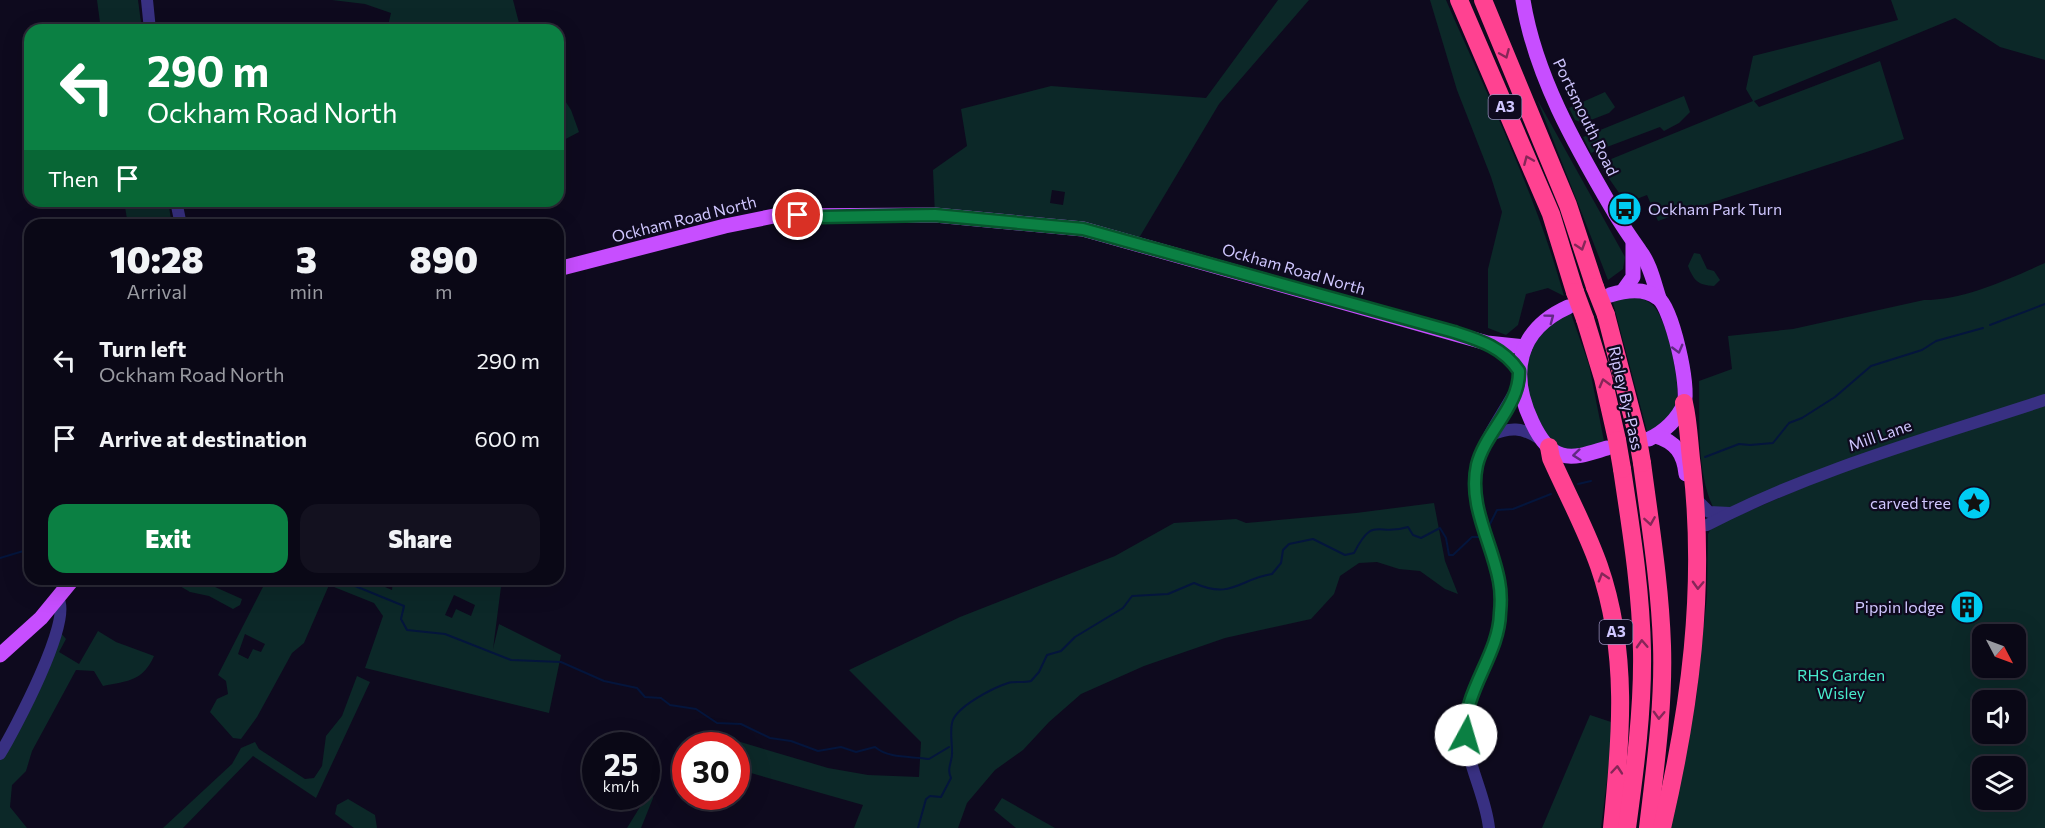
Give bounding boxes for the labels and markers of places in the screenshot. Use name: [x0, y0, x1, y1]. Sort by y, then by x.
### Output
pin: [772, 189, 823, 240]
bus stop icon: Ockham Park Turn: [1607, 191, 1643, 227]
place label: Ockham Park Turn: [1648, 199, 1782, 218]
place icon: carved tree: [1956, 485, 1992, 521]
place label: carved tree: [1870, 493, 1951, 512]
building icon: Pippin lodge: [1949, 589, 1985, 625]
place label: Pippin lodge: [1855, 597, 1944, 616]

